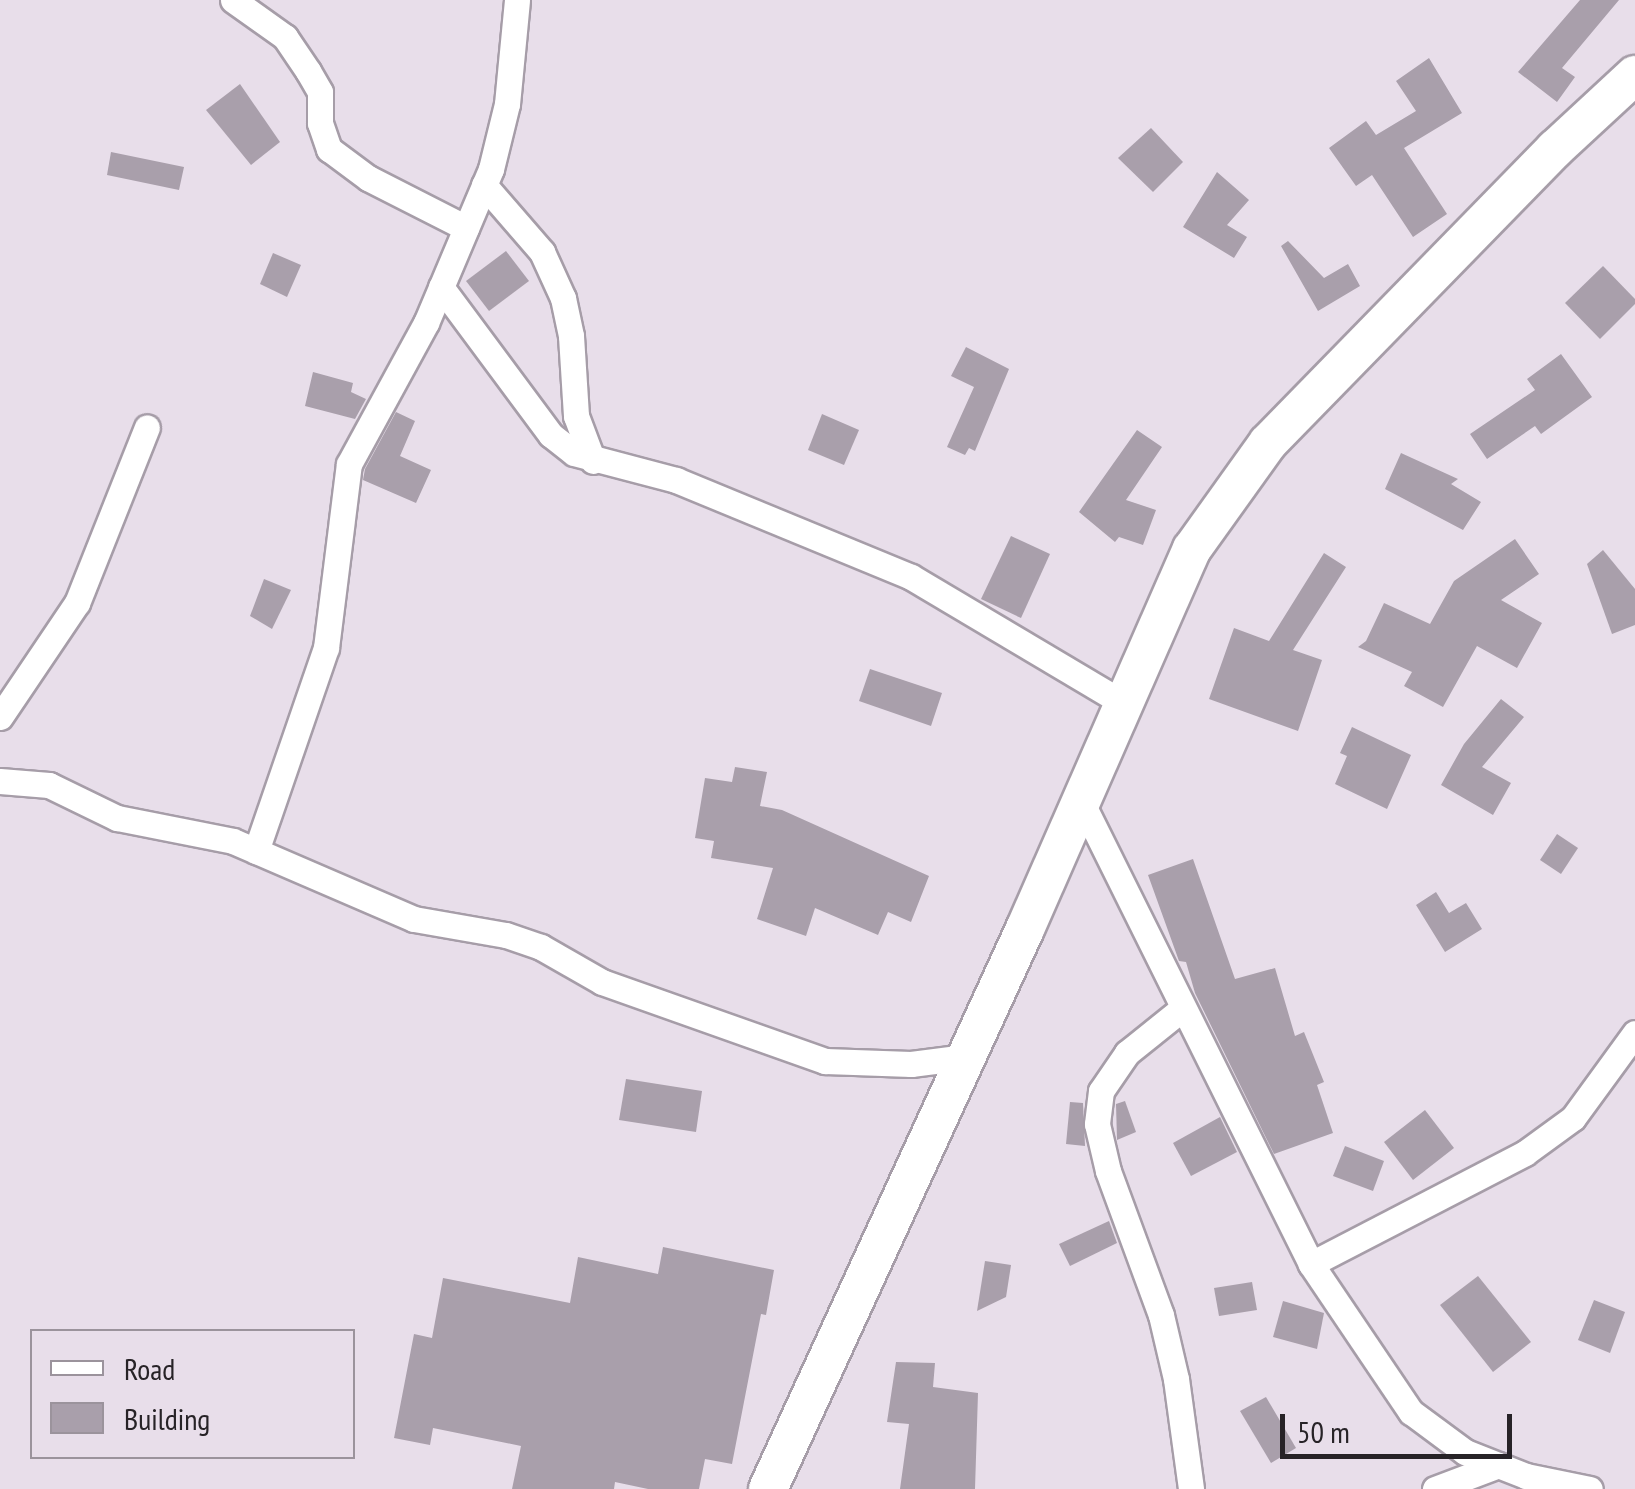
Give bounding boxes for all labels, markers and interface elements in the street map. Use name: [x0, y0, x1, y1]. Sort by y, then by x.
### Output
legend: [30, 1329, 355, 1459]
text: Road: [124, 1349, 175, 1388]
scale bar: [1285, 1394, 1518, 1456]
text: Building: [124, 1399, 210, 1438]
text: 50 m: [1297, 1412, 1350, 1451]

